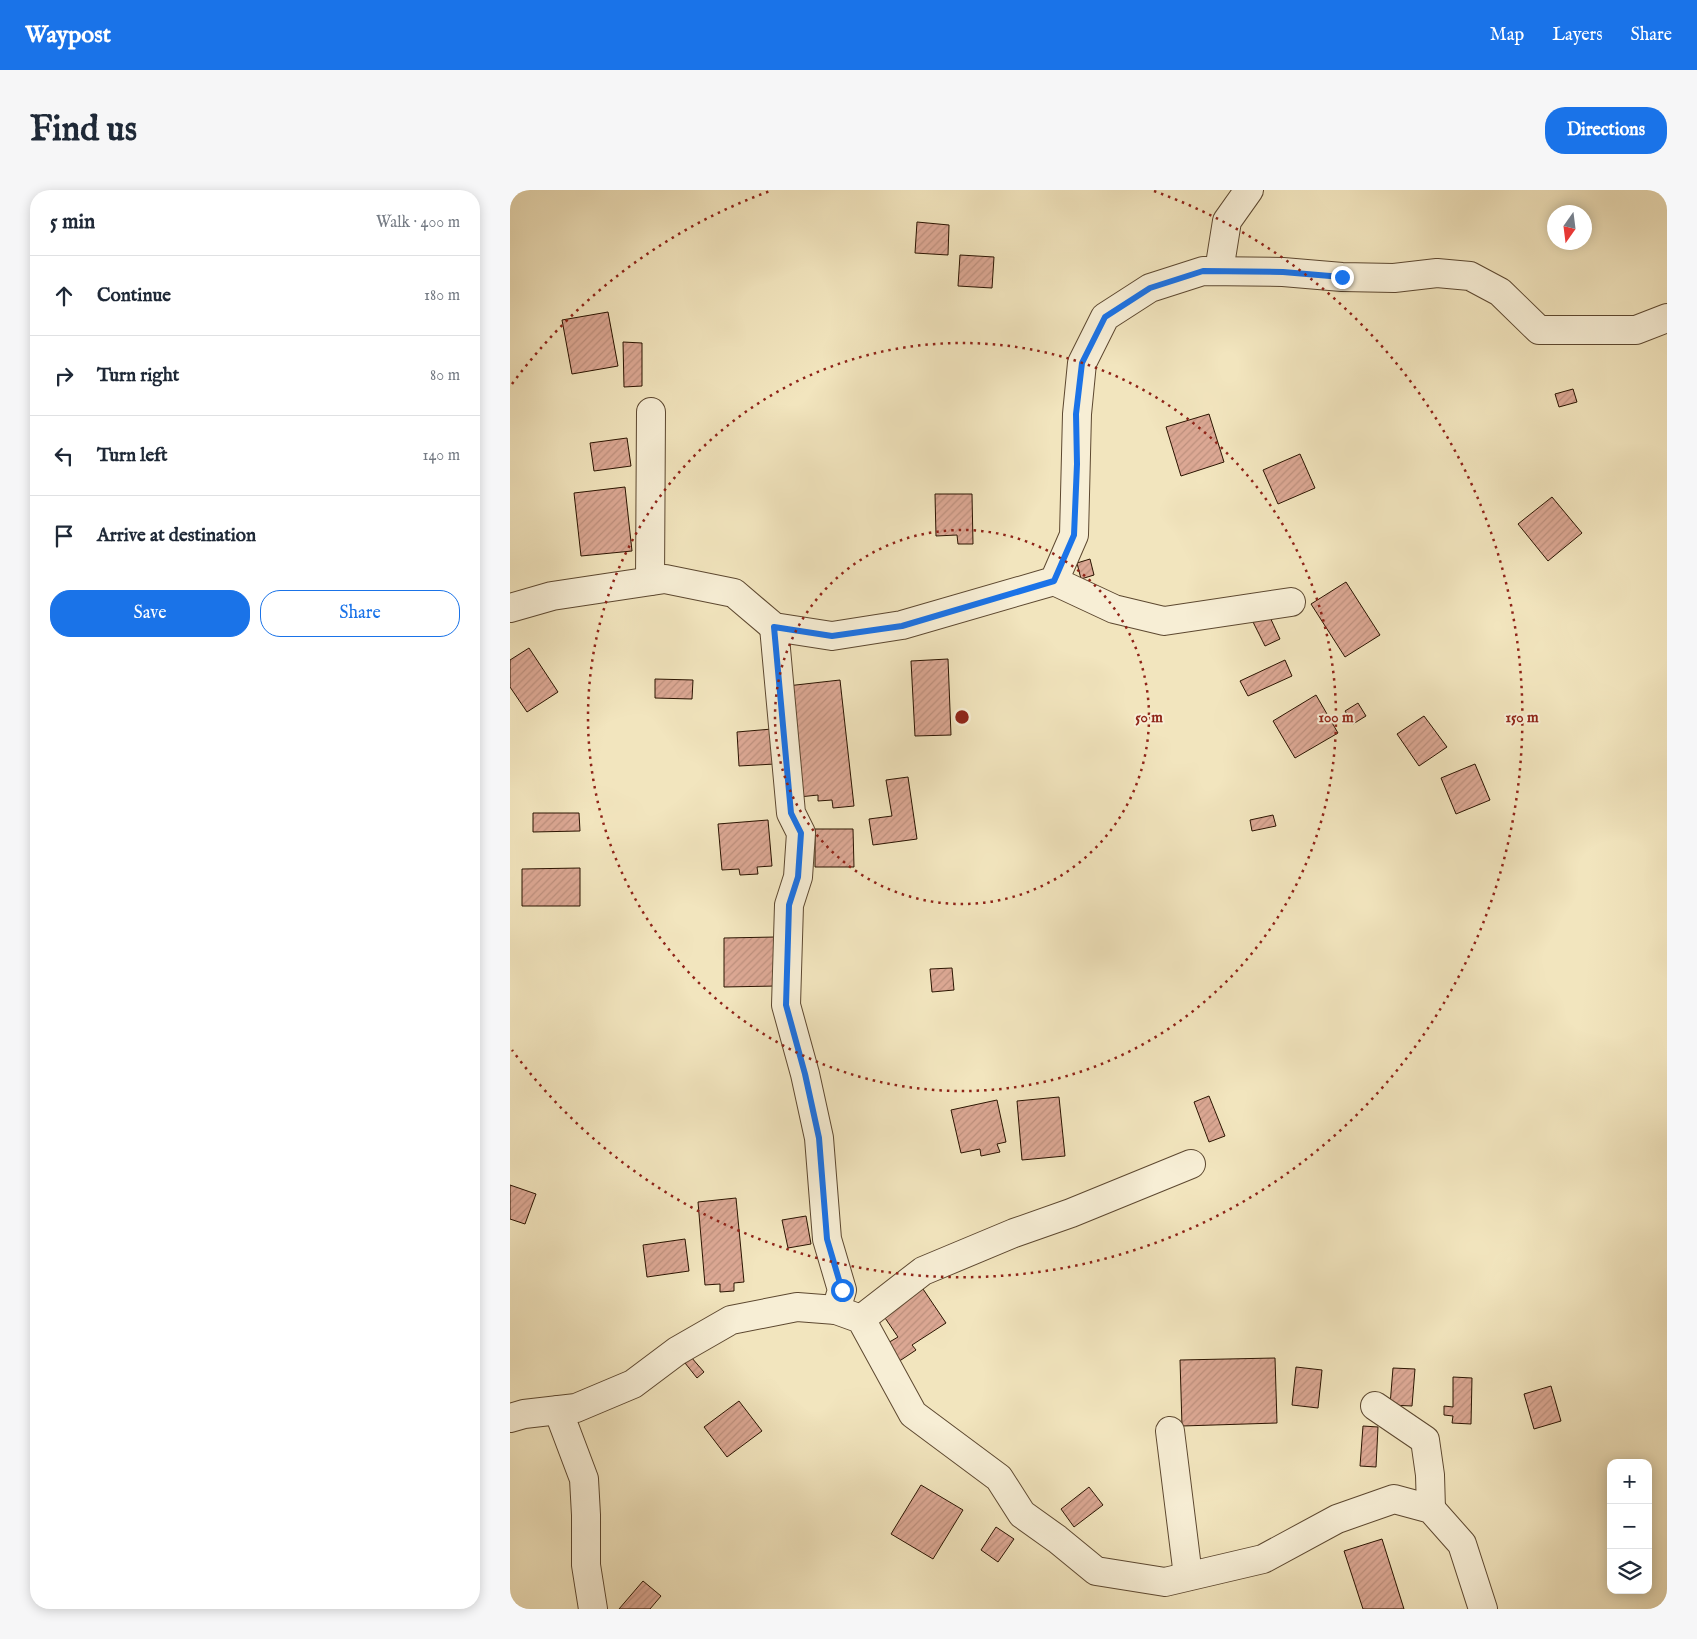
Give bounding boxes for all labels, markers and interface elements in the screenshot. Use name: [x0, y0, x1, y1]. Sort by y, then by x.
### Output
text: Waypost: [25, 20, 111, 51]
text: Map: [1490, 24, 1524, 47]
text: Layers: [1552, 24, 1603, 47]
text: Share: [1631, 24, 1672, 47]
button: Directions: [1545, 107, 1667, 154]
text: Find us: [30, 108, 137, 153]
north arrow: [1547, 205, 1592, 250]
text: 5 min: [50, 209, 95, 236]
text: Walk · 400 m: [376, 213, 460, 233]
route end: [1331, 266, 1354, 289]
icon: ahead: [50, 282, 78, 310]
text: Continue: [97, 284, 171, 308]
text: 180 m: [424, 286, 460, 306]
icon: right: [50, 362, 78, 390]
text: Turn right: [97, 364, 179, 388]
text: 80 m: [430, 366, 460, 386]
icon: left: [50, 442, 78, 470]
text: Turn left: [97, 444, 168, 468]
text: 140 m: [422, 446, 460, 466]
icon: arrive: [50, 522, 78, 550]
text: Arrive at destination: [97, 524, 256, 548]
button: Save: [50, 590, 250, 637]
button: Share: [260, 590, 460, 637]
centre of rings: [953, 708, 971, 726]
text: 50 m: [1135, 708, 1163, 727]
text: 100 m: [1318, 708, 1354, 727]
text: 150 m: [1505, 708, 1539, 727]
route start: [831, 1279, 854, 1302]
map controls: [1607, 1459, 1652, 1594]
button: +: [1607, 1459, 1652, 1504]
button: −: [1607, 1504, 1652, 1549]
button: layers: [1607, 1549, 1652, 1594]

